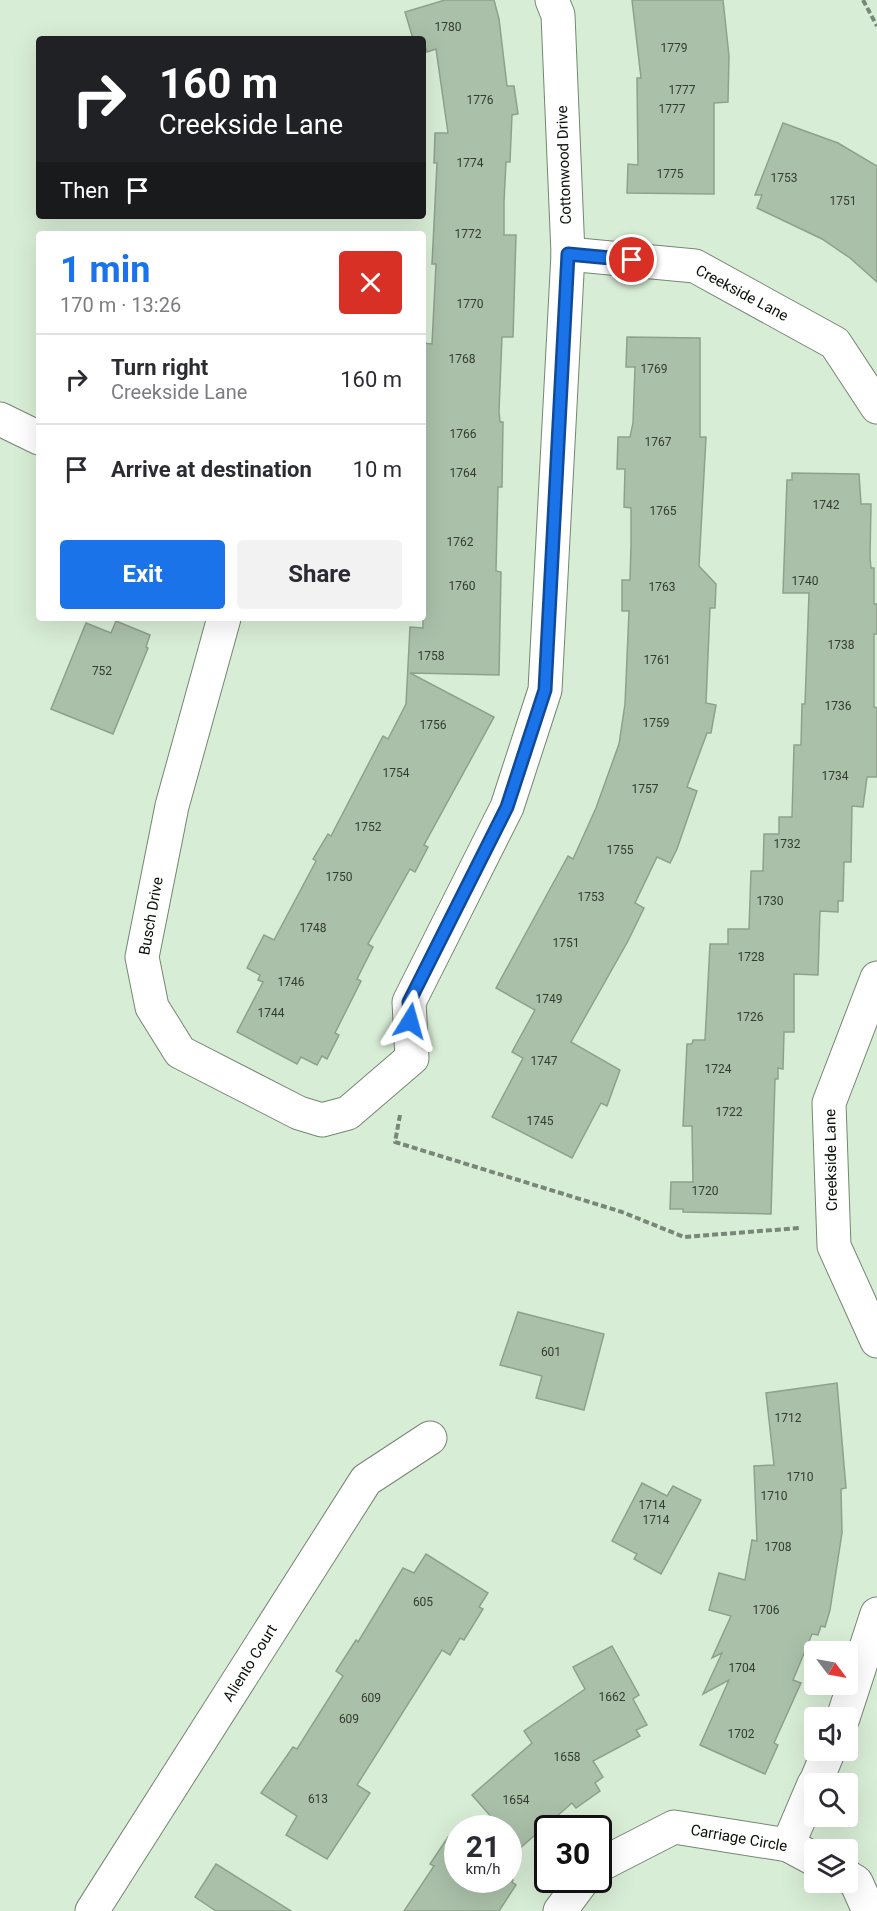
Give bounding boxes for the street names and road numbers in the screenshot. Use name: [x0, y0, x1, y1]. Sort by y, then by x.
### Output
street label: Cottonwood Drive: [553, 105, 575, 225]
street label: Creekside Lane: [693, 261, 791, 325]
street label: Busch Drive: [135, 876, 167, 956]
street label: Creekside Lane: [821, 1109, 841, 1211]
street label: Aliento Court: [219, 1621, 281, 1705]
street label: Carriage Circle: [689, 1821, 789, 1855]

